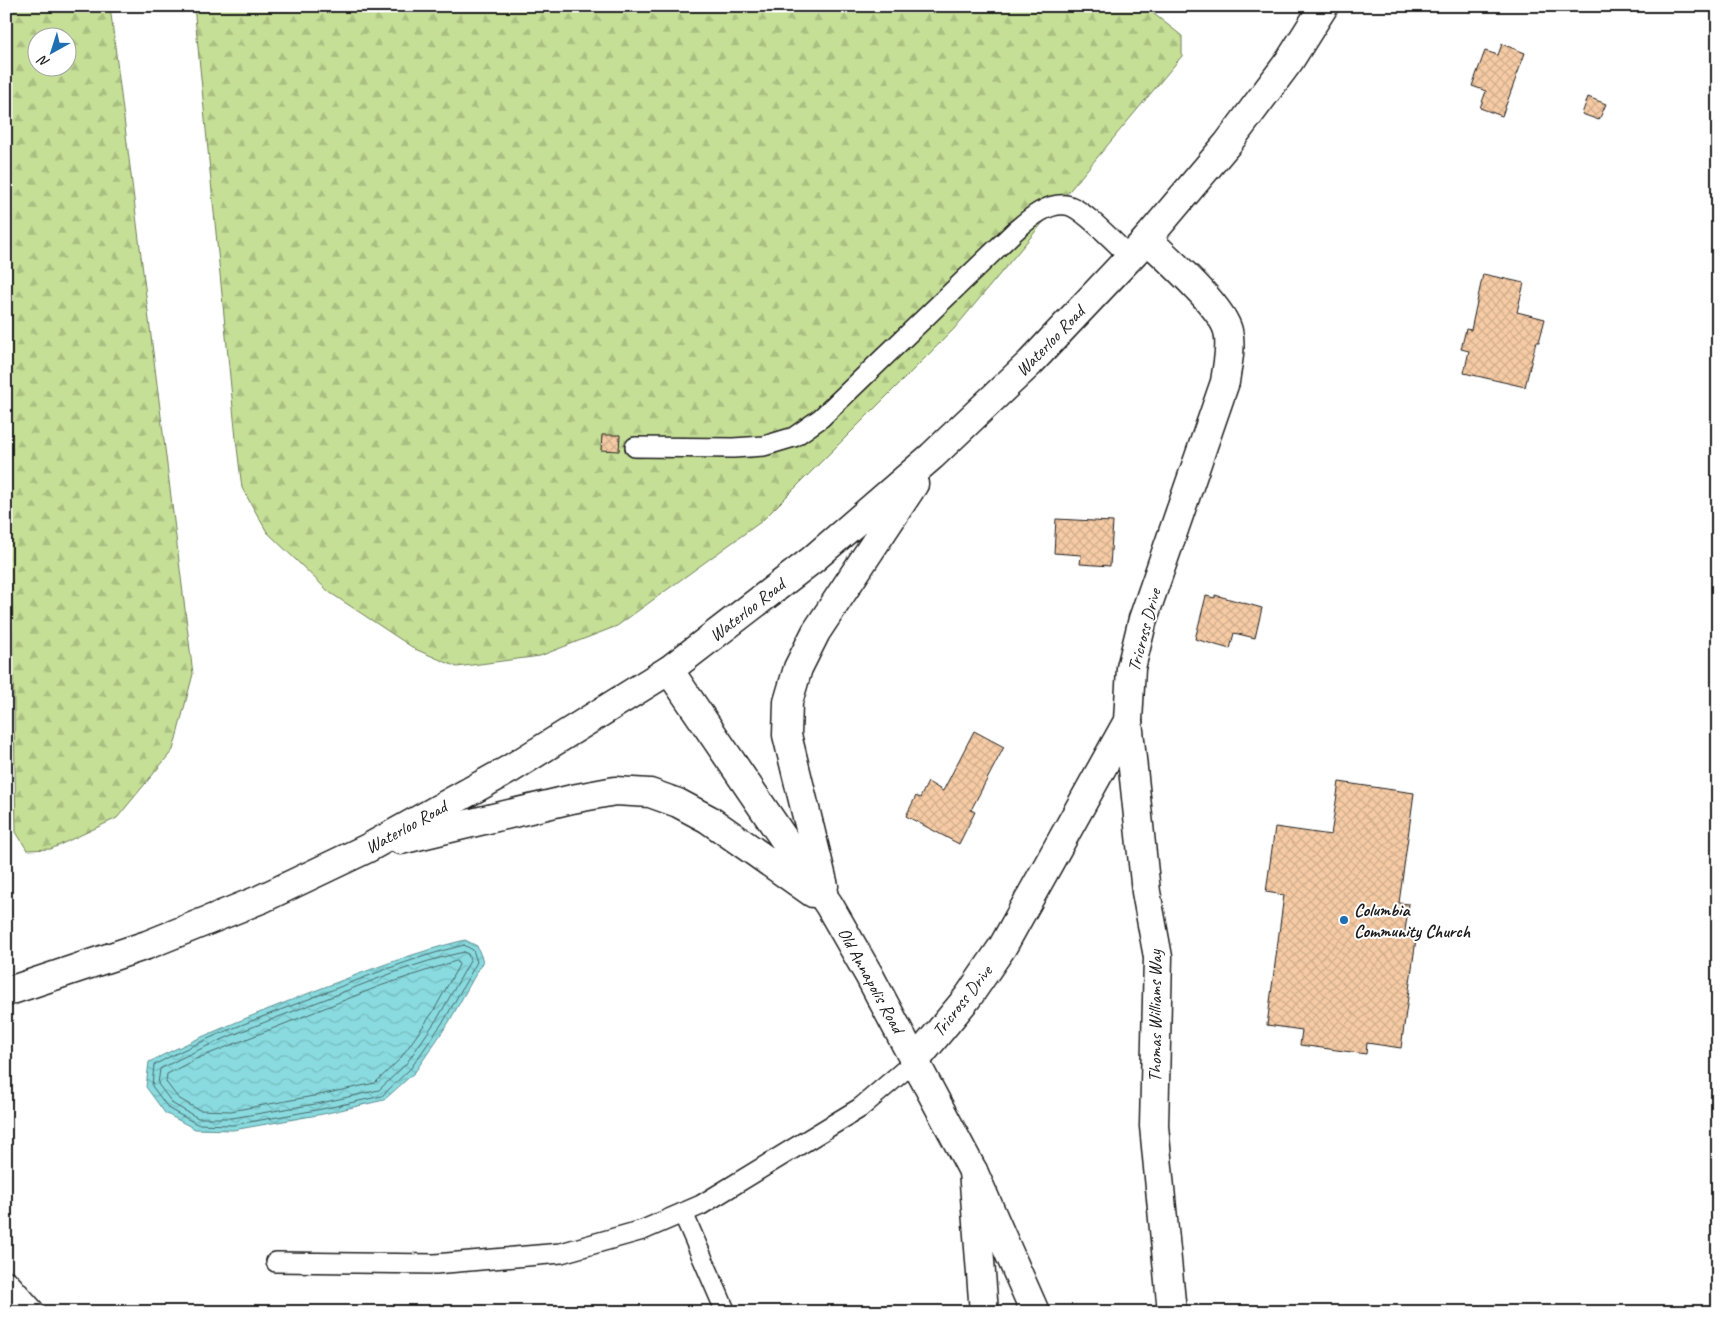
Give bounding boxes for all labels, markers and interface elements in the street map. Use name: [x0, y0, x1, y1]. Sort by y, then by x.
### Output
north arrow: [28, 28, 78, 78]
text: N: [34, 51, 53, 71]
street label: Waterloo Road: [1011, 299, 1091, 381]
street label: Waterloo Road: [705, 572, 791, 646]
street label: Tricross Drive: [1122, 585, 1166, 674]
street label: Waterloo Road: [362, 794, 453, 858]
place label: Columbia Community Church: [1354, 899, 1471, 942]
marker: Columbia Community Church: [1338, 914, 1350, 926]
street label: Old Annapolis Road: [833, 923, 910, 1039]
street label: Thomas Williams Way: [1144, 948, 1166, 1082]
street label: Tricross Drive: [927, 960, 997, 1041]

